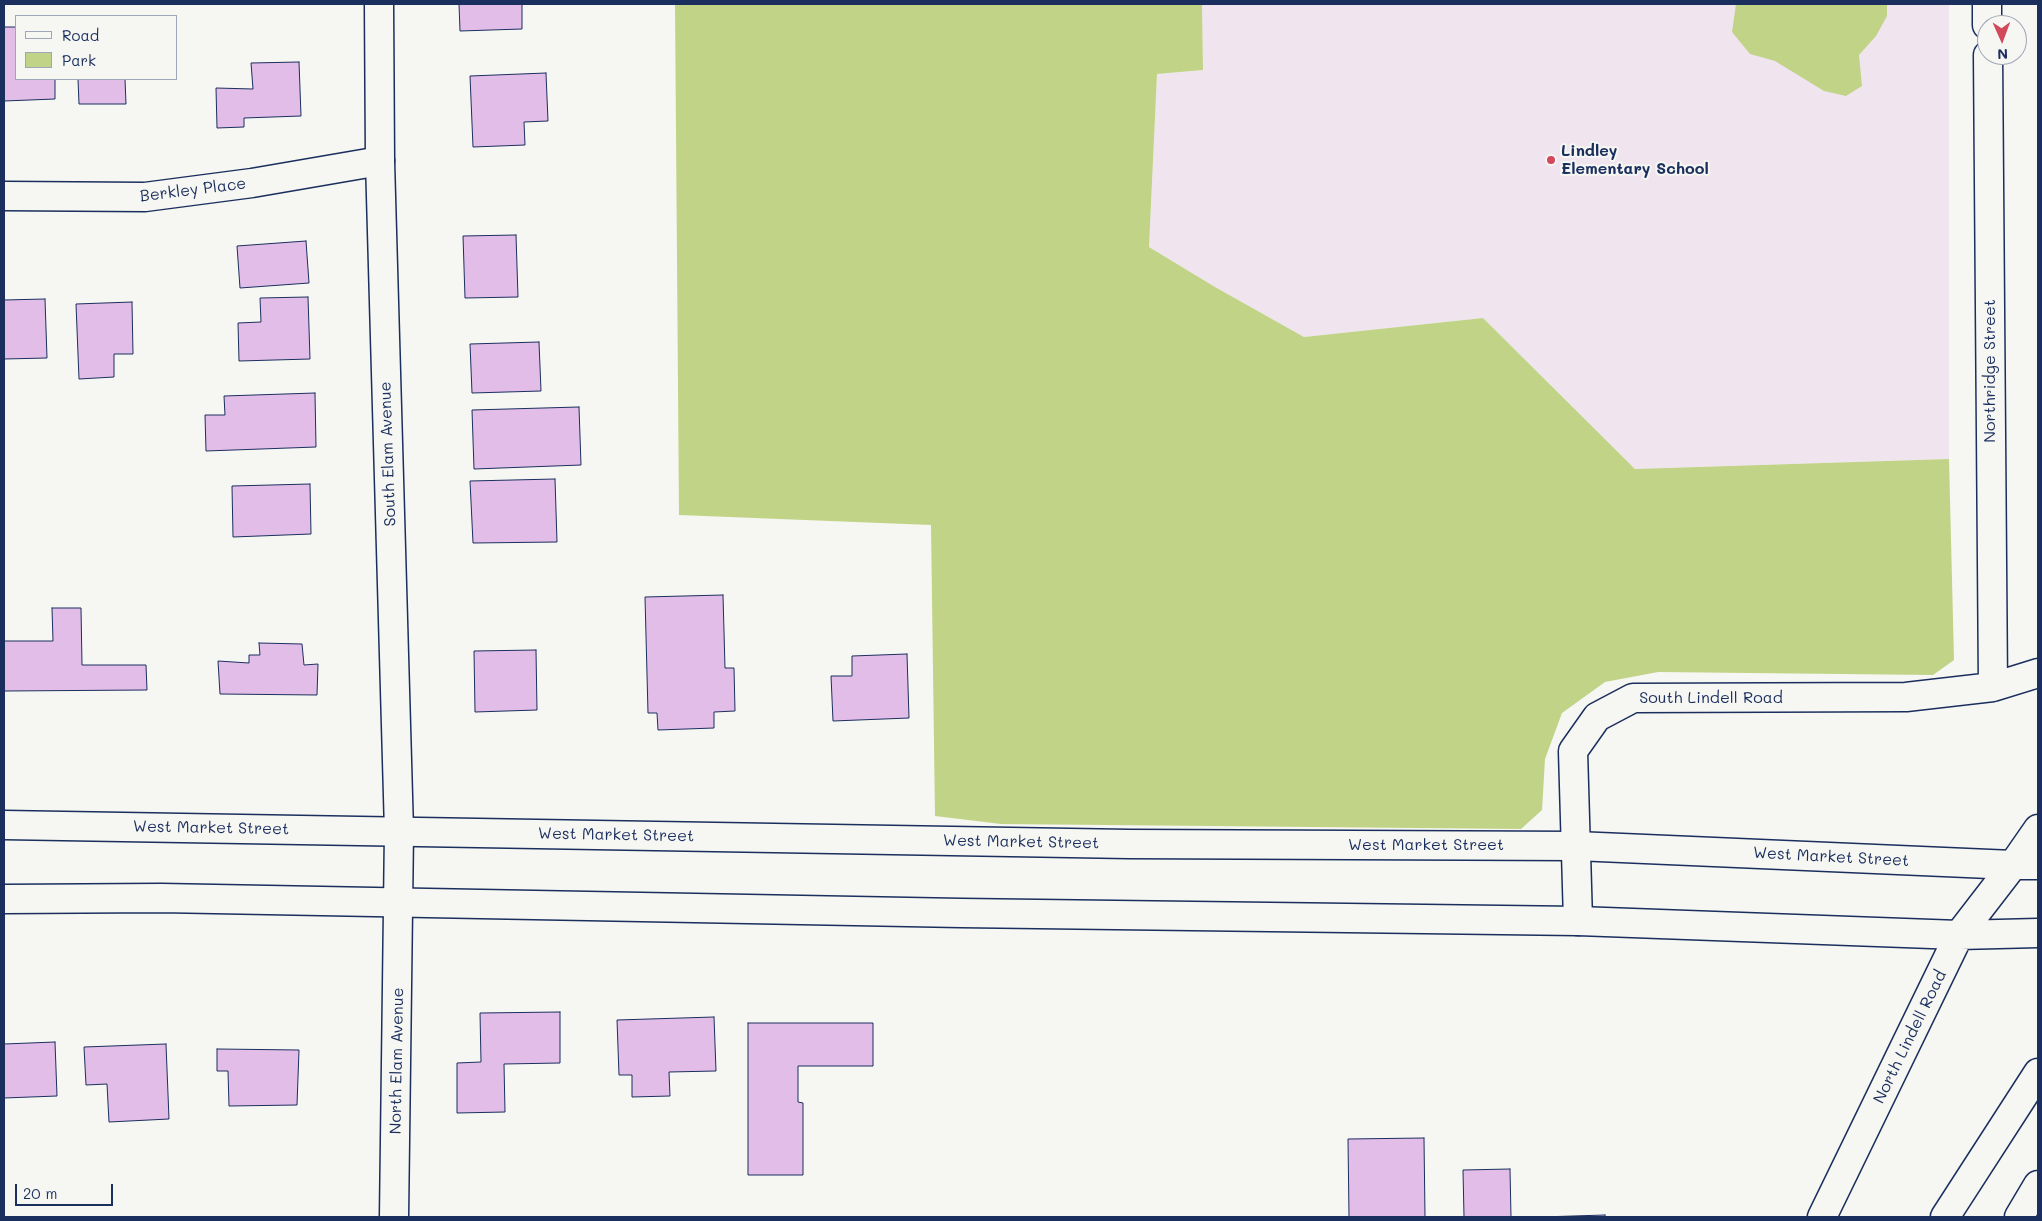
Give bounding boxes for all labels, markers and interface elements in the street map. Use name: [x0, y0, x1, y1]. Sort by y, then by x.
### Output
legend: [15, 15, 178, 80]
north arrow: [1977, 15, 2027, 65]
text: Road: [62, 25, 99, 45]
text: N: [1997, 45, 2008, 64]
text: Park: [62, 50, 96, 70]
place label: Lindley Elementary School: [1561, 141, 1709, 179]
marker: Lindley Elementary School: [1545, 154, 1557, 166]
street label: Berkley Place: [139, 174, 247, 206]
street label: Northridge Street: [1980, 299, 2000, 443]
street label: South Elam Avenue: [376, 381, 400, 527]
street label: South Lindell Road: [1639, 688, 1783, 708]
street label: West Market Street: [133, 817, 289, 839]
street label: West Market Street: [538, 824, 694, 846]
street label: West Market Street: [943, 831, 1099, 853]
street label: West Market Street: [1348, 835, 1504, 855]
street label: West Market Street: [1753, 843, 1909, 871]
street label: North Lindell Road: [1869, 967, 1951, 1107]
street label: North Elam Avenue: [386, 987, 408, 1135]
scale bar: [18, 1174, 115, 1206]
text: 20 m: [23, 1183, 57, 1203]

